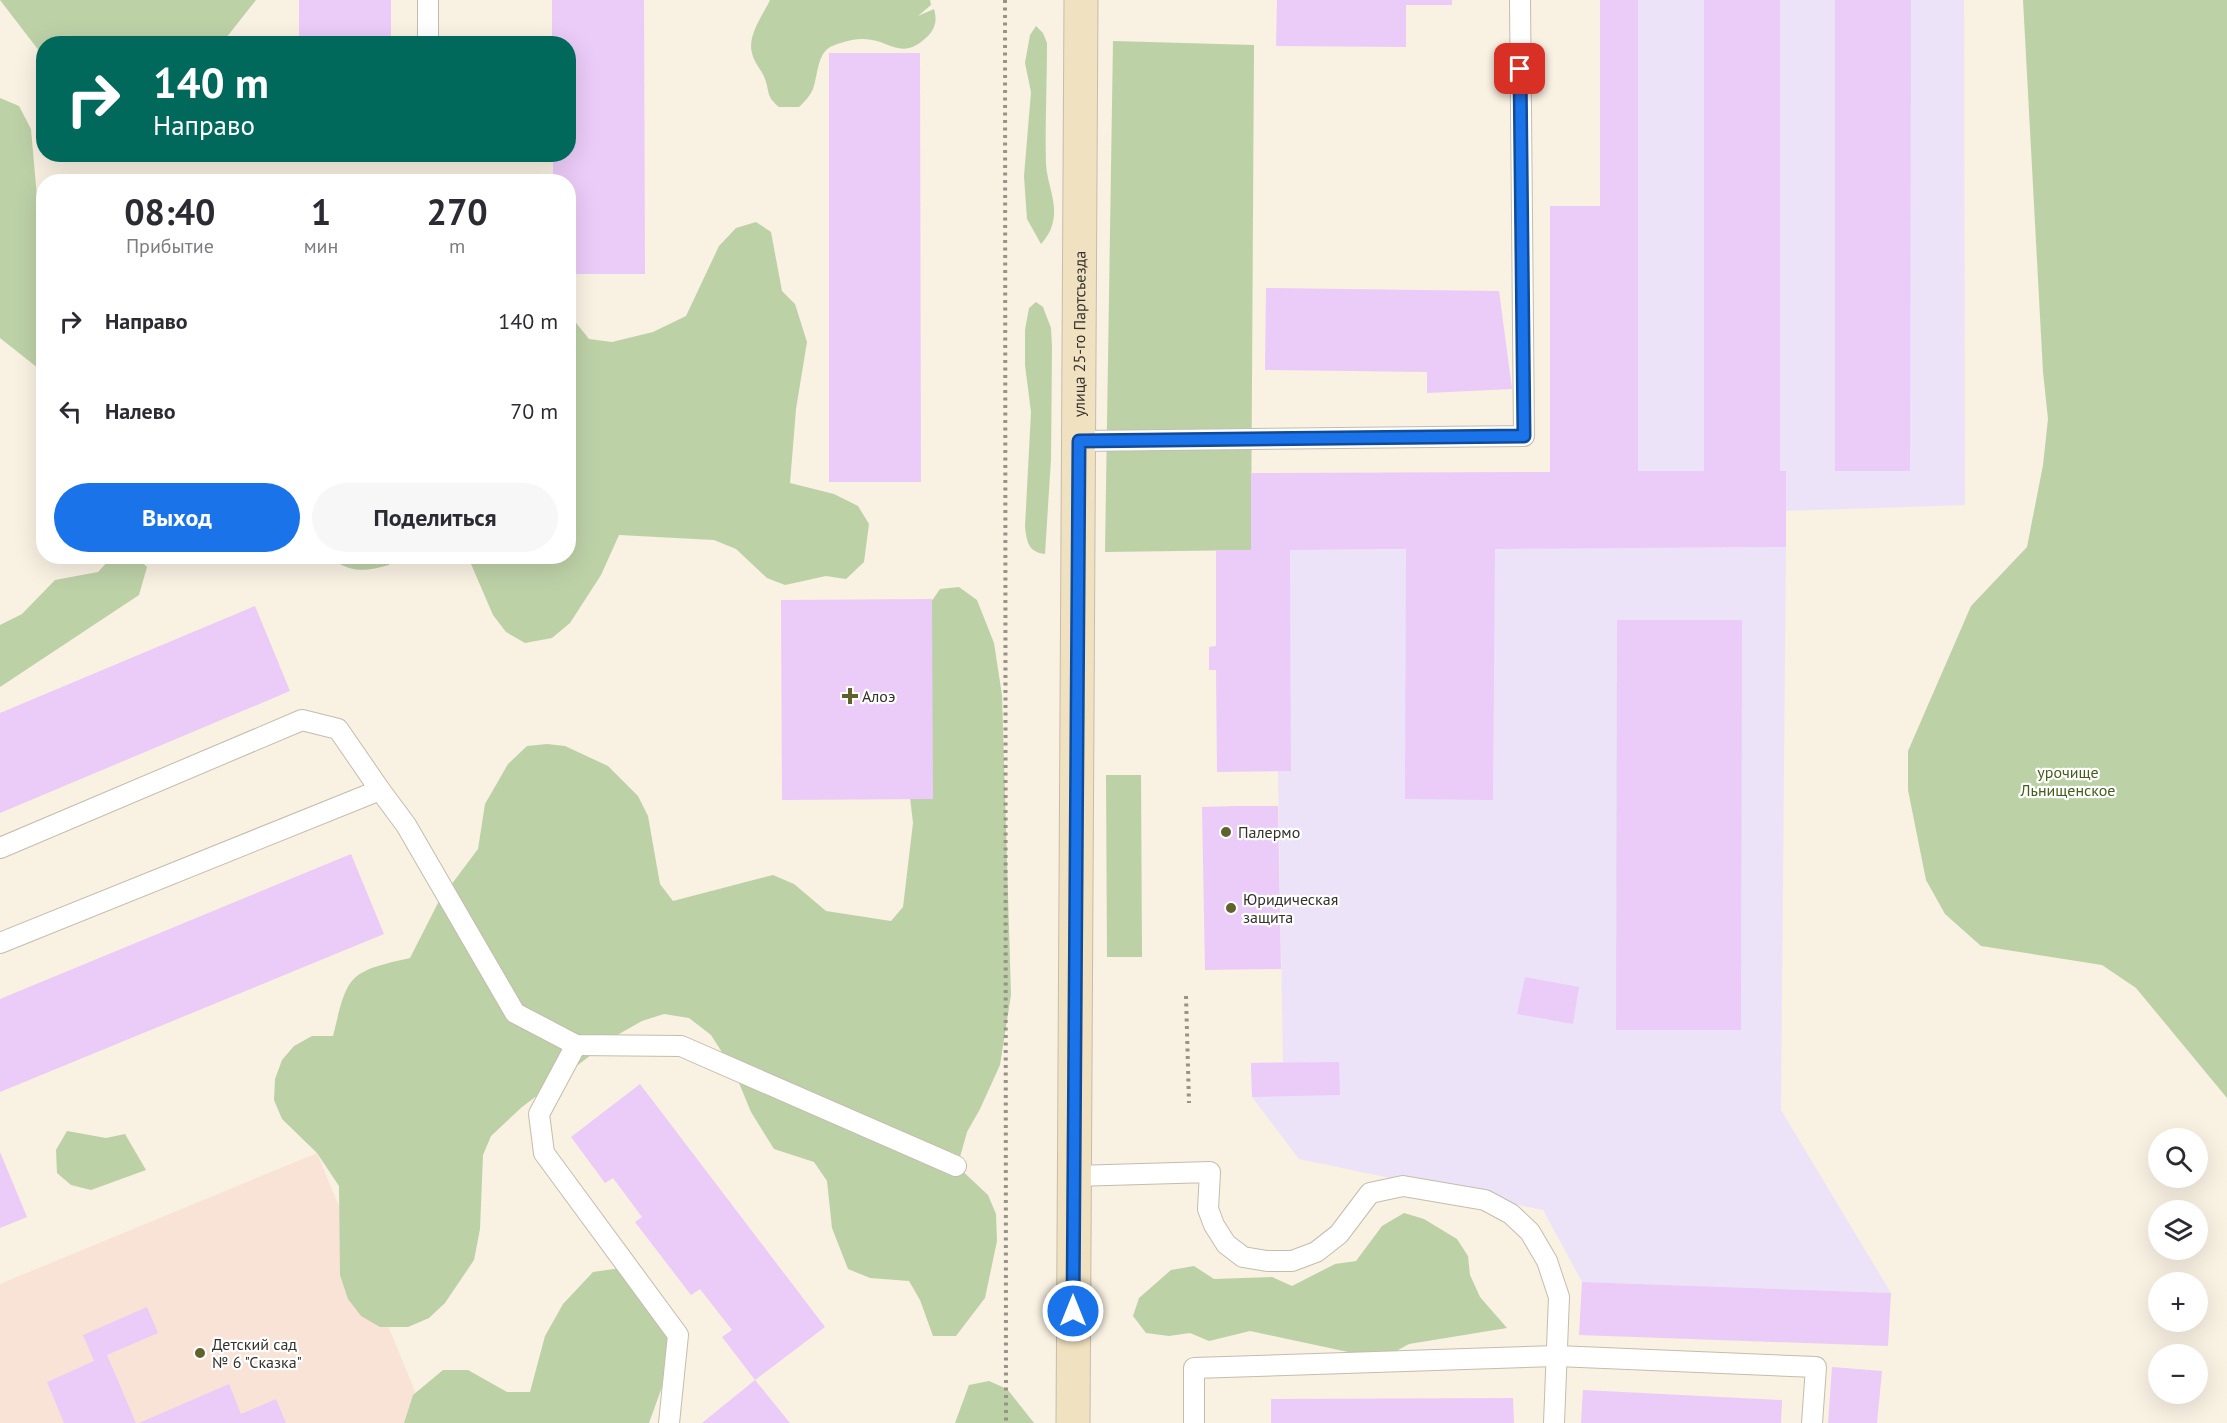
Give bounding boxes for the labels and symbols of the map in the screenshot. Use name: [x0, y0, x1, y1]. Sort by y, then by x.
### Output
pin: [1494, 43, 1545, 94]
street label: улица 25-го Партсъезда: [1069, 251, 1090, 417]
place label: Алоэ: [862, 686, 895, 706]
marker: Алоэ: [843, 689, 857, 703]
park label: урочище Льнищенское: [2020, 762, 2116, 800]
place label: Палермо: [1238, 822, 1300, 842]
marker: Палермо: [1219, 825, 1233, 839]
place label: Юридическая защита: [1243, 889, 1338, 927]
marker: Юридическая защита: [1224, 901, 1238, 915]
position arrow: [1041, 1279, 1105, 1343]
place label: Детский сад № 6 "Сказка": [212, 1334, 302, 1372]
marker: Детский сад № 6 "Сказка": [193, 1346, 207, 1360]

